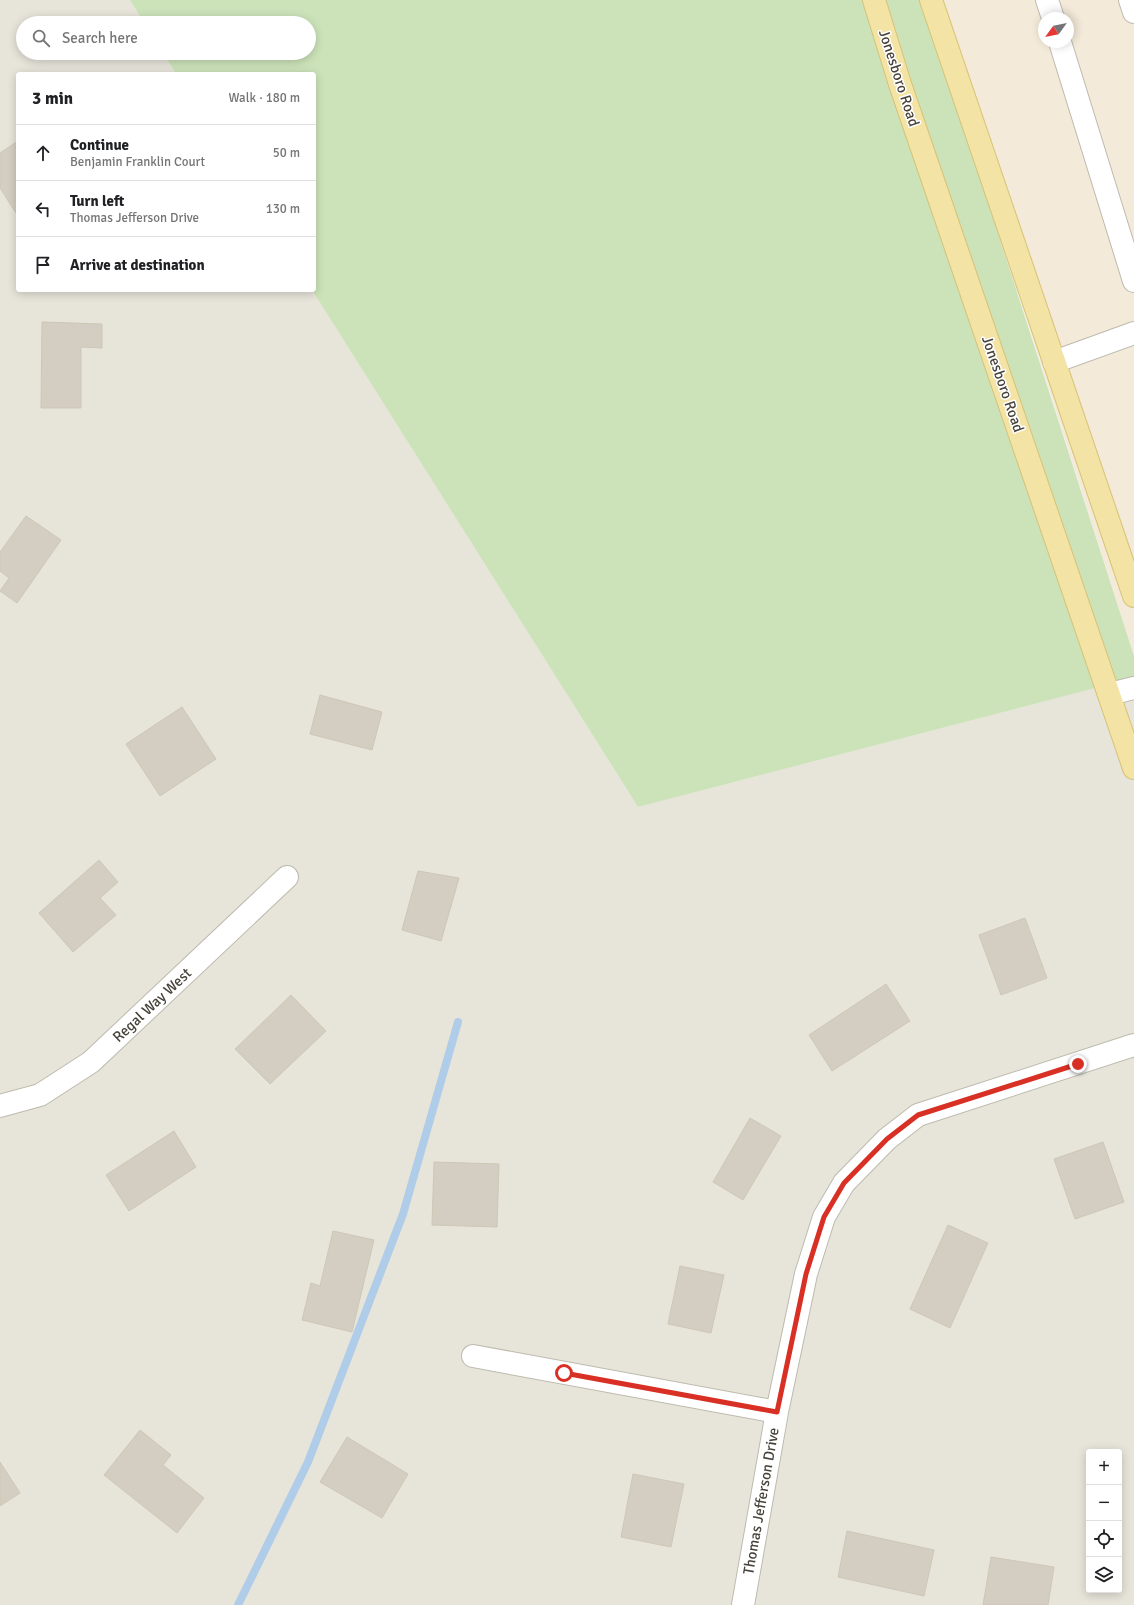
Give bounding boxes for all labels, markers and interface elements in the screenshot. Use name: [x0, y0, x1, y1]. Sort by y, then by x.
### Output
north arrow: [1038, 12, 1074, 48]
search box: [16, 16, 316, 60]
icon: search: [30, 27, 52, 49]
street label: Jonesboro Road: [875, 27, 923, 129]
text: Search here: [62, 29, 138, 47]
text: 3 min: [32, 88, 73, 109]
text: Walk · 180 m: [229, 90, 300, 106]
text: Continue: [70, 136, 129, 154]
icon: ahead: [32, 142, 54, 164]
text: 50 m: [273, 145, 300, 161]
text: Benjamin Franklin Court: [70, 154, 205, 170]
text: Turn left: [70, 192, 124, 210]
icon: left: [32, 198, 54, 220]
text: 130 m: [266, 201, 300, 217]
text: Thomas Jefferson Drive: [70, 210, 199, 226]
icon: arrive: [32, 254, 54, 276]
text: Arrive at destination: [70, 256, 205, 274]
street label: Jonesboro Road: [978, 333, 1028, 435]
street label: Regal Way West: [109, 964, 195, 1046]
route end: [1069, 1055, 1087, 1073]
route start: [555, 1364, 573, 1382]
street label: Thomas Jefferson Drive: [739, 1426, 783, 1576]
map controls: [1086, 1449, 1122, 1593]
button: +: [1086, 1449, 1122, 1485]
button: −: [1086, 1485, 1122, 1521]
button: locate: [1086, 1521, 1122, 1557]
button: layers: [1086, 1557, 1122, 1593]

